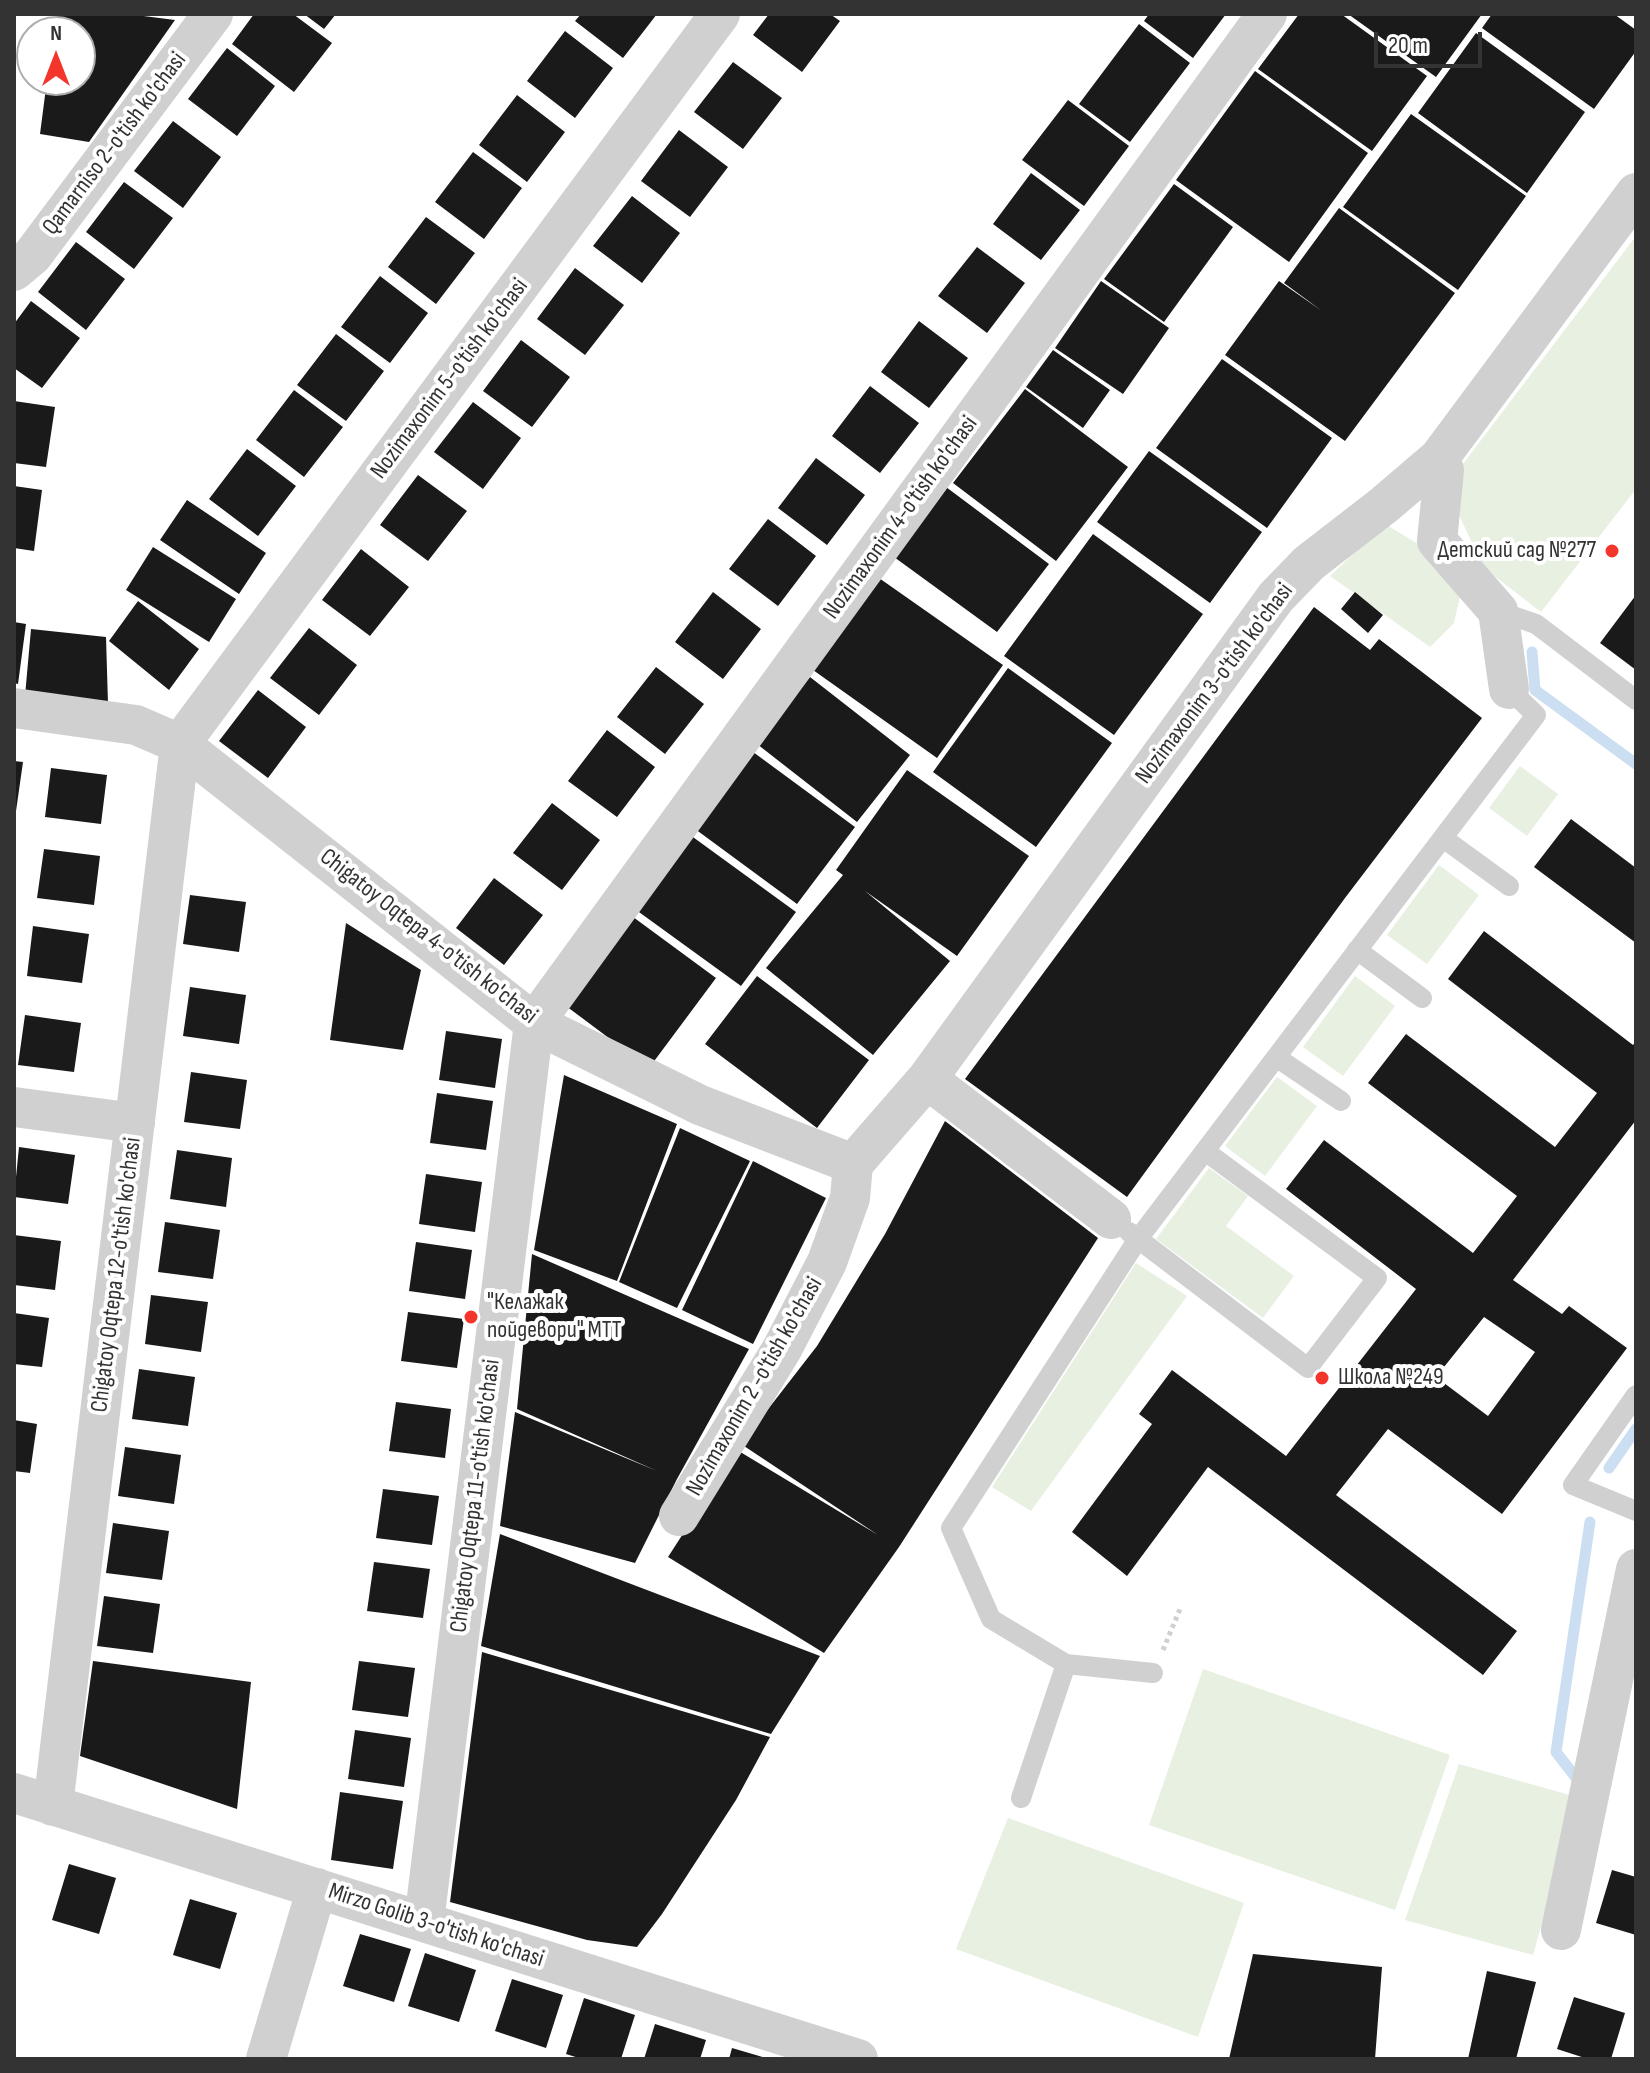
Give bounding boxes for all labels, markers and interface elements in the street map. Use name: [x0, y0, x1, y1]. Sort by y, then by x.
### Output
north arrow: [16, 16, 96, 96]
scale bar: [1378, 16, 1486, 66]
text: N: [50, 20, 62, 47]
text: 20 m: [1388, 31, 1428, 60]
street label: Qamarniso 2-o'tish ko'chasi: [37, 47, 193, 241]
street label: Nozimaxonim 5-o'tish ko'chasi: [365, 273, 535, 485]
street label: Nozimaxonim 4-o'tish ko'chasi: [818, 411, 984, 625]
place label: Детский сад №277: [1437, 537, 1596, 565]
marker: Детский сад №277: [1603, 542, 1621, 560]
street label: Nozimaxonim 3-o'tish ko'chasi: [1130, 578, 1300, 790]
street label: Chigatoy Oqtepa 4-o'tish ko'chasi: [313, 843, 543, 1031]
street label: Chigatoy Oqtepa 12-o'tish ko'chasi: [86, 1136, 148, 1414]
street label: Nozimaxonim 2 -o'tish ko'chasi: [681, 1273, 829, 1501]
place label: "Келажак пойдевори" МТТ: [487, 1289, 621, 1345]
marker: "Келажак пойдевори" МТТ: [462, 1308, 480, 1326]
street label: Chigatoy Oqtepa 11-o'tish ko'chasi: [445, 1358, 507, 1634]
place label: Школа №249: [1338, 1364, 1444, 1392]
marker: Школа №249: [1313, 1369, 1331, 1387]
street label: Mirzo Golib 3-o'tish ko'chasi: [325, 1878, 547, 1974]

